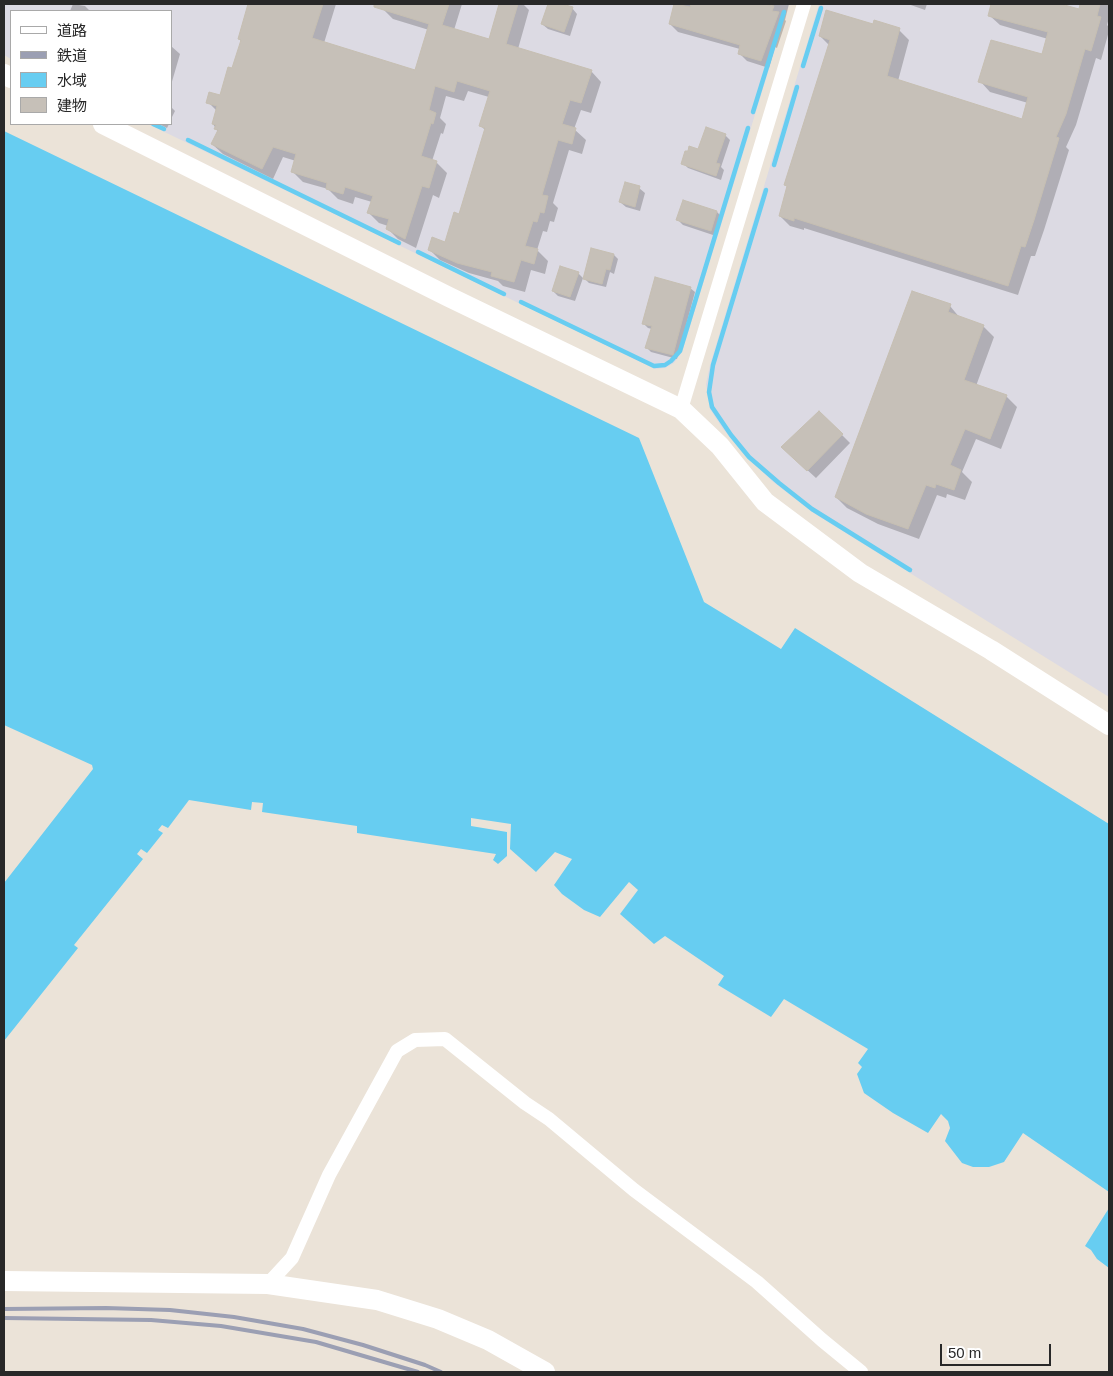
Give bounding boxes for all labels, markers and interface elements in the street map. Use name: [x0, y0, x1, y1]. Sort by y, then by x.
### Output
legend: [10, 10, 172, 125]
text: 道路: [57, 22, 87, 39]
text: 鉄道: [57, 47, 87, 64]
text: 水域: [57, 72, 87, 89]
text: 建物: [57, 97, 87, 114]
scale bar: [943, 1334, 1054, 1366]
text: 50 m: [948, 1344, 981, 1361]

